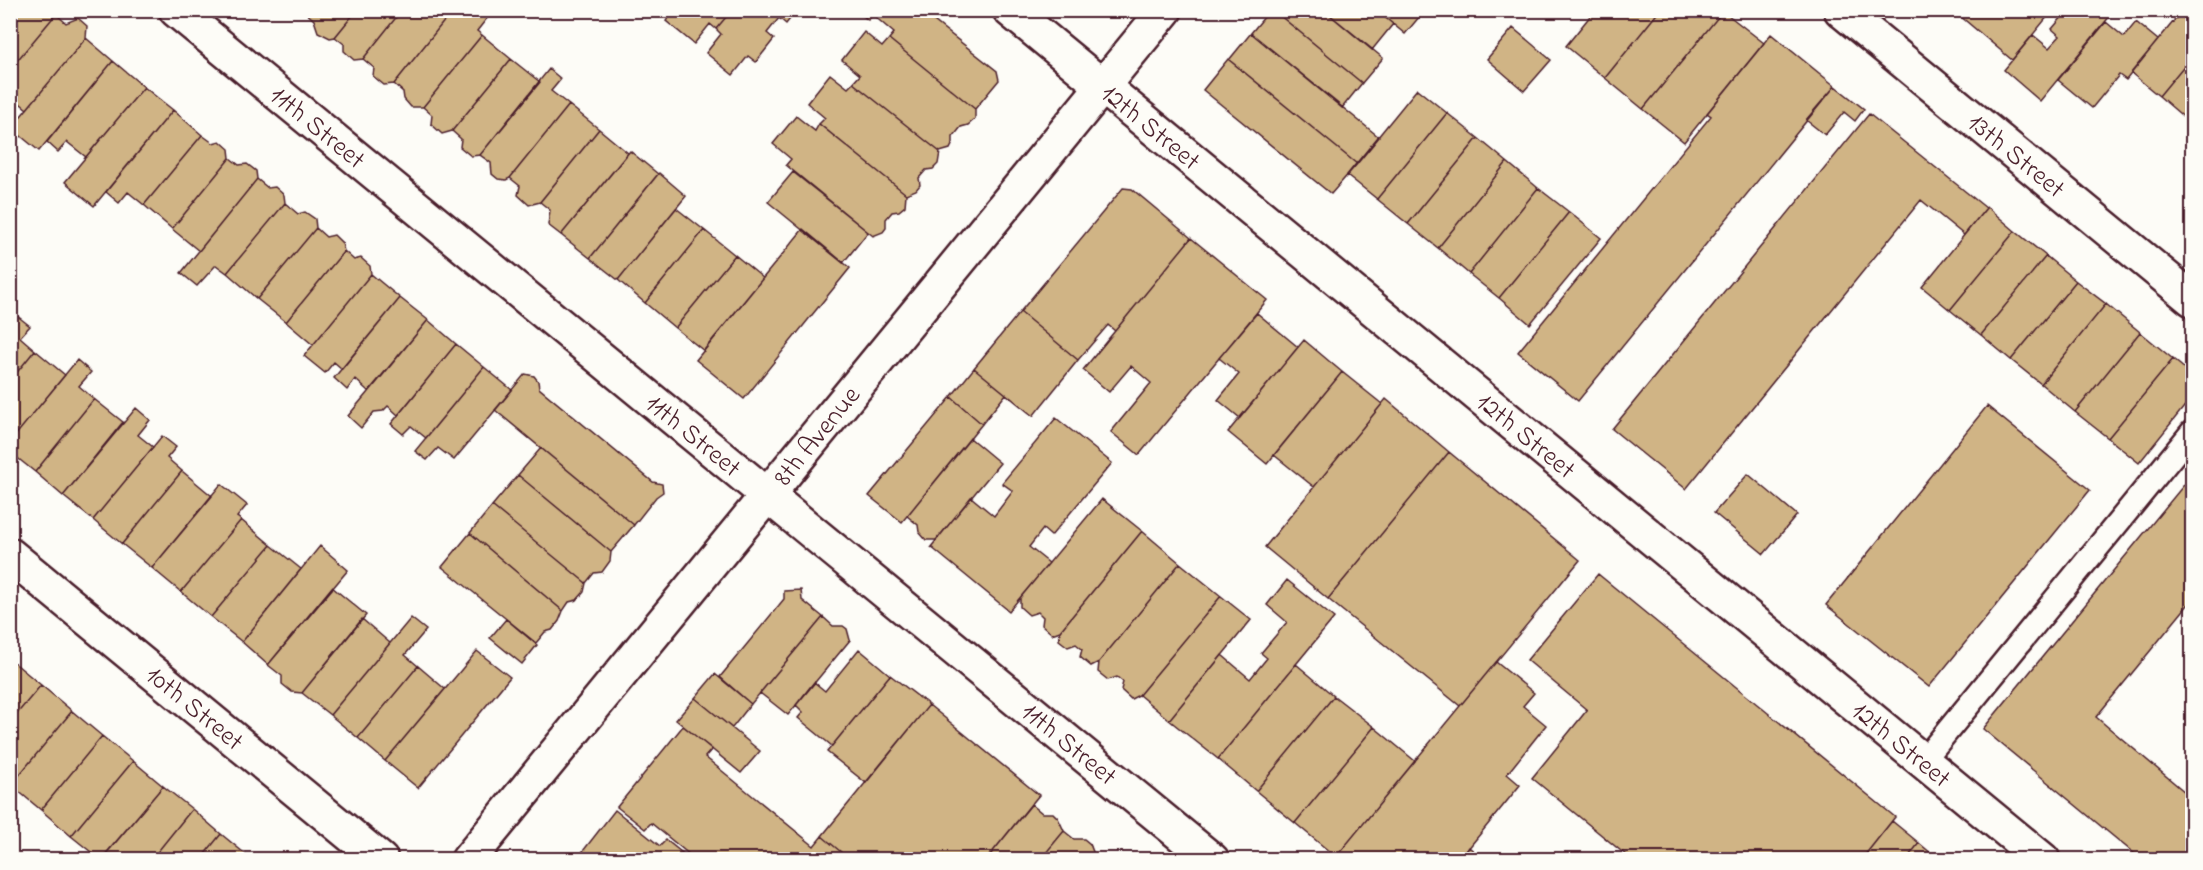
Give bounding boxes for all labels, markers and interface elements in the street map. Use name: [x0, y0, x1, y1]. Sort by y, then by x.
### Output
street label: 12th Street: [1091, 75, 1208, 181]
street label: 11th Street: [260, 77, 373, 180]
street label: 13th Street: [1958, 105, 2073, 209]
street label: 8th Avenue: [765, 378, 872, 496]
street label: 12th Street: [1467, 384, 1583, 490]
street label: 11th Street: [636, 386, 749, 488]
street label: 10th Street: [136, 657, 251, 762]
street label: 12th Street: [1842, 693, 1959, 799]
street label: 11th Street: [1012, 694, 1125, 796]

